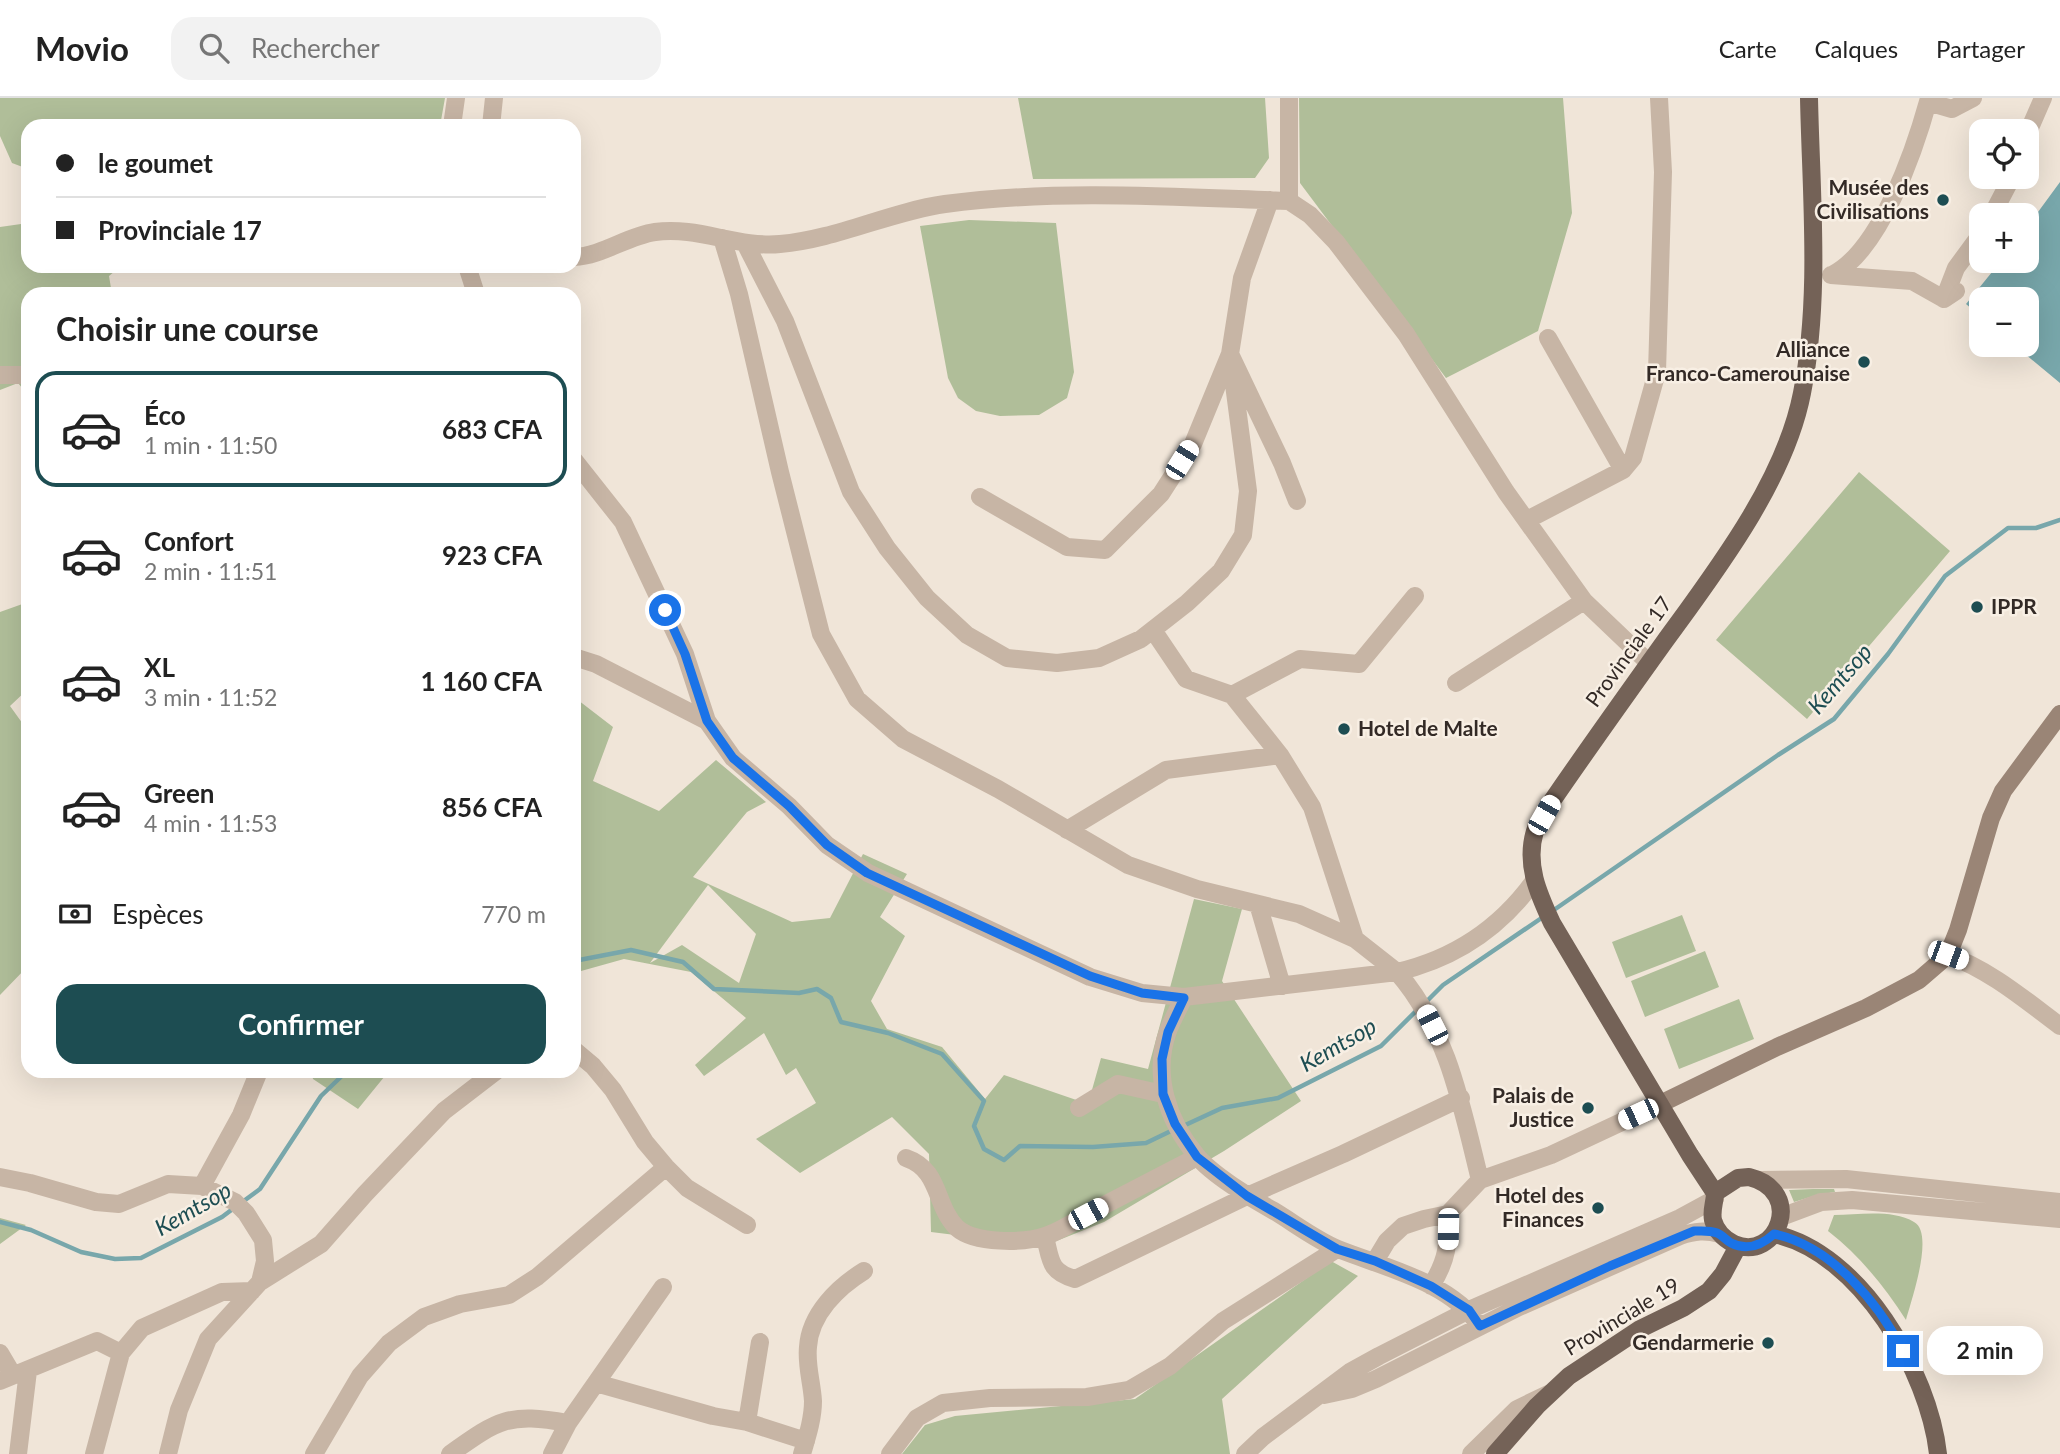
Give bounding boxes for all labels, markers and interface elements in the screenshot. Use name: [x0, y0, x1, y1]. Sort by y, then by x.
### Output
search box: [171, 17, 661, 80]
text: Movio: [35, 28, 129, 68]
icon: search: [195, 29, 233, 67]
text: Rechercher: [251, 32, 380, 64]
text: Carte: [1719, 34, 1777, 63]
text: Calques: [1815, 34, 1898, 63]
text: Partager: [1936, 34, 2025, 63]
map controls: [1969, 119, 2039, 357]
button: locate: [1969, 119, 2039, 189]
text: le goumet: [98, 147, 213, 179]
place label: Musée des Civilisations: [1816, 174, 1929, 223]
marker: Musée des Civilisations: [1935, 192, 1951, 208]
button: +: [1969, 203, 2039, 273]
text: Provinciale 17: [98, 214, 262, 246]
button: −: [1969, 287, 2039, 357]
text: Choisir une course: [56, 309, 319, 348]
place label: Alliance Franco-Camerounaise: [1646, 336, 1850, 385]
marker: Alliance Franco-Camerounaise: [1856, 354, 1872, 370]
icon: car: [60, 398, 123, 461]
text: Éco: [144, 399, 186, 431]
text: 683 CFA: [442, 413, 542, 445]
text: 1 min · 11:50: [144, 431, 277, 459]
car: [1162, 437, 1203, 483]
icon: car: [60, 524, 123, 587]
text: Confort: [144, 525, 234, 557]
text: 923 CFA: [442, 539, 542, 571]
text: 2 min · 11:51: [144, 557, 277, 585]
street label: Provinciale 17: [1579, 591, 1676, 711]
place label: IPPR: [1991, 593, 2037, 618]
route start: [649, 594, 681, 626]
marker: IPPR: [1969, 599, 1985, 615]
water label: Kemtsop: [1801, 638, 1877, 719]
icon: car: [60, 650, 123, 713]
text: XL: [144, 651, 175, 683]
text: 1 160 CFA: [421, 665, 542, 697]
text: 3 min · 11:52: [144, 683, 277, 711]
place label: Hotel de Malte: [1358, 715, 1498, 740]
marker: Hotel de Malte: [1336, 721, 1352, 737]
icon: car: [60, 776, 123, 839]
text: Green: [144, 777, 214, 809]
text: 856 CFA: [442, 791, 542, 823]
car: [1525, 792, 1564, 838]
text: 4 min · 11:53: [144, 809, 277, 837]
icon: cash: [56, 895, 94, 933]
text: Espèces: [112, 898, 204, 930]
text: 770 m: [481, 900, 546, 928]
car: [1925, 938, 1972, 972]
button: Confirmer: [56, 984, 546, 1064]
car: [1414, 1002, 1451, 1048]
water label: Kemtsop: [1294, 1011, 1381, 1077]
place label: Palais de Justice: [1492, 1082, 1574, 1131]
car: [1615, 1096, 1662, 1132]
marker: Palais de Justice: [1580, 1100, 1596, 1116]
water label: Kemtsop: [149, 1175, 236, 1241]
place label: Hotel des Finances: [1495, 1182, 1584, 1231]
car: [1065, 1195, 1112, 1233]
marker: Hotel des Finances: [1590, 1200, 1606, 1216]
car: [1438, 1208, 1459, 1250]
street label: Provinciale 19: [1559, 1271, 1683, 1360]
callout: 2 min: [1927, 1326, 2043, 1376]
place label: Gendarmerie: [1632, 1329, 1754, 1354]
marker: Gendarmerie: [1760, 1335, 1776, 1351]
route end: [1887, 1335, 1919, 1367]
text: 2 min: [1956, 1336, 2014, 1364]

